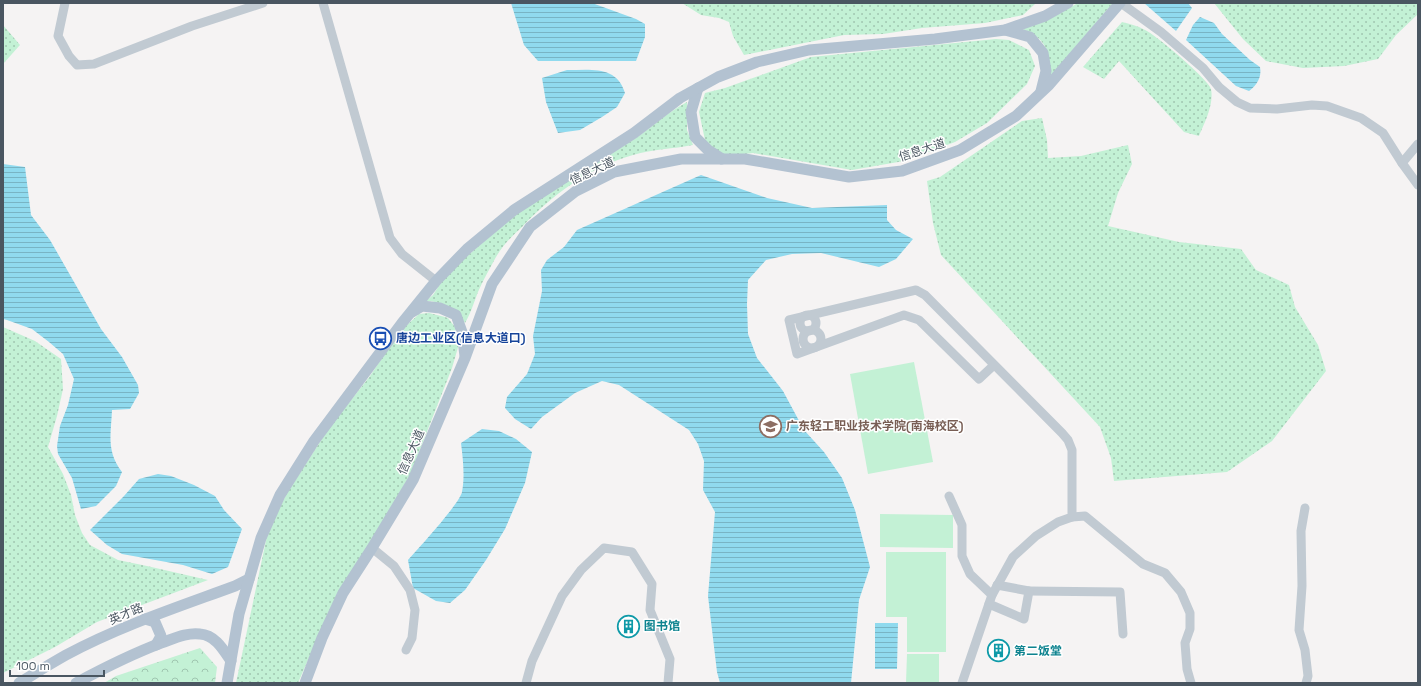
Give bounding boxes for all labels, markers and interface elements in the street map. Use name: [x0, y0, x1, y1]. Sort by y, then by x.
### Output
street label: 信息大道: [897, 135, 947, 165]
street label: 信息大道: [567, 154, 617, 188]
bus stop icon: 唐边工业区(信息大道口): [367, 325, 393, 351]
place label: 唐边工业区(信息大道口): [396, 330, 526, 346]
school or university icon: 广东轻工职业技术学院(南海校区): [757, 413, 783, 439]
place label: 广东轻工职业技术学院(南海校区): [786, 418, 964, 434]
street label: 信息大道: [394, 427, 428, 477]
street label: 英才路: [106, 600, 146, 628]
building icon: 图书馆: [615, 613, 641, 639]
place label: 图书馆: [644, 618, 680, 634]
building icon: 第二饭堂: [986, 638, 1012, 664]
place label: 第二饭堂: [1014, 643, 1062, 659]
scale bar: [10, 652, 104, 678]
text: 100 m: [16, 658, 50, 674]

